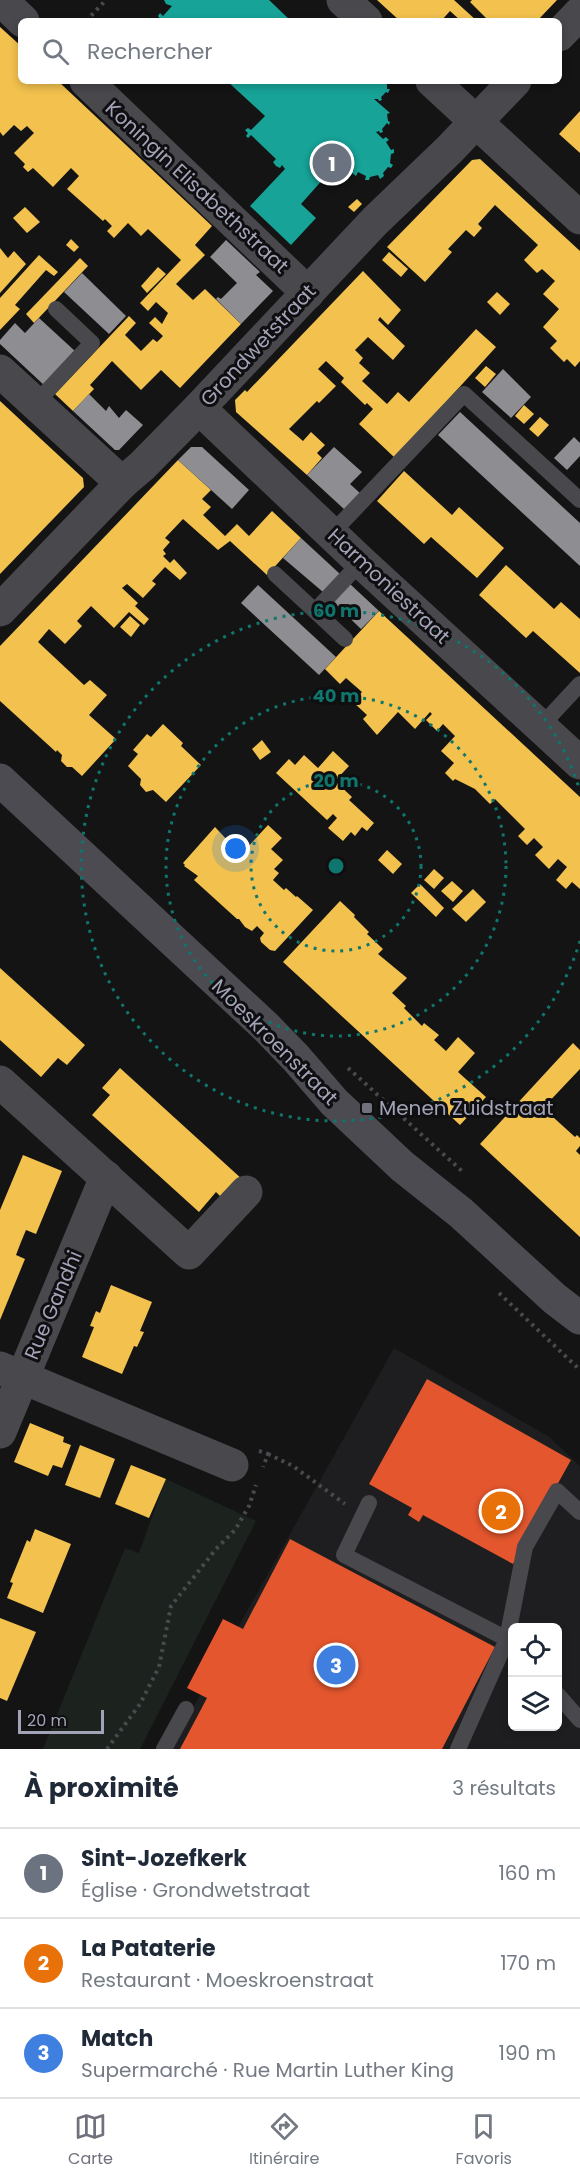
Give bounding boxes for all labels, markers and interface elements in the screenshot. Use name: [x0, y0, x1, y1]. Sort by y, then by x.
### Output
search box: [18, 18, 562, 84]
icon: search: [39, 35, 72, 68]
text: Rechercher: [87, 36, 213, 67]
street label: Koningin Elisabethstraat: [99, 94, 295, 280]
pin: 1: [312, 140, 352, 186]
street label: Grondwetstraat: [194, 278, 322, 412]
street label: Harmoniestraat: [322, 522, 456, 650]
text: 60 m: [313, 598, 359, 623]
text: 40 m: [313, 683, 359, 708]
text: 20 m: [314, 768, 358, 793]
your location: [221, 834, 250, 863]
centre of rings: [326, 856, 346, 876]
street label: Moeskroenstraat: [206, 973, 344, 1111]
place label: Menen Zuidstraat: [379, 1094, 554, 1122]
marker: Menen Zuidstraat: [360, 1101, 374, 1115]
street label: Rue Gandhi: [17, 1246, 89, 1364]
pin: 2: [482, 1488, 520, 1534]
map controls: [508, 1623, 562, 1731]
button: locate: [508, 1623, 562, 1677]
pin: 3: [316, 1642, 356, 1688]
button: layers: [508, 1677, 562, 1731]
scale bar: [18, 1707, 104, 1734]
text: 20 m: [27, 1709, 67, 1732]
text: À proximité: [24, 1770, 179, 1806]
text: 3 résultats: [452, 1774, 556, 1802]
text: Sint-Jozefkerk: [81, 1843, 247, 1874]
text: 1: [40, 1859, 47, 1887]
text: 160 m: [498, 1859, 556, 1887]
text: Église · Grondwetstraat: [81, 1876, 310, 1904]
text: La Pataterie: [81, 1933, 216, 1964]
text: 2: [38, 1949, 49, 1977]
text: 170 m: [500, 1949, 556, 1977]
text: Restaurant · Moeskroenstraat: [81, 1966, 374, 1994]
text: Match: [81, 2023, 153, 2054]
text: 3: [37, 2039, 50, 2067]
text: 190 m: [499, 2039, 556, 2067]
text: Supermarché · Rue Martin Luther King: [81, 2056, 454, 2084]
tab: Carte: [68, 2110, 113, 2171]
tab: Itinéraire: [249, 2110, 320, 2171]
tab: Favoris: [456, 2110, 512, 2171]

